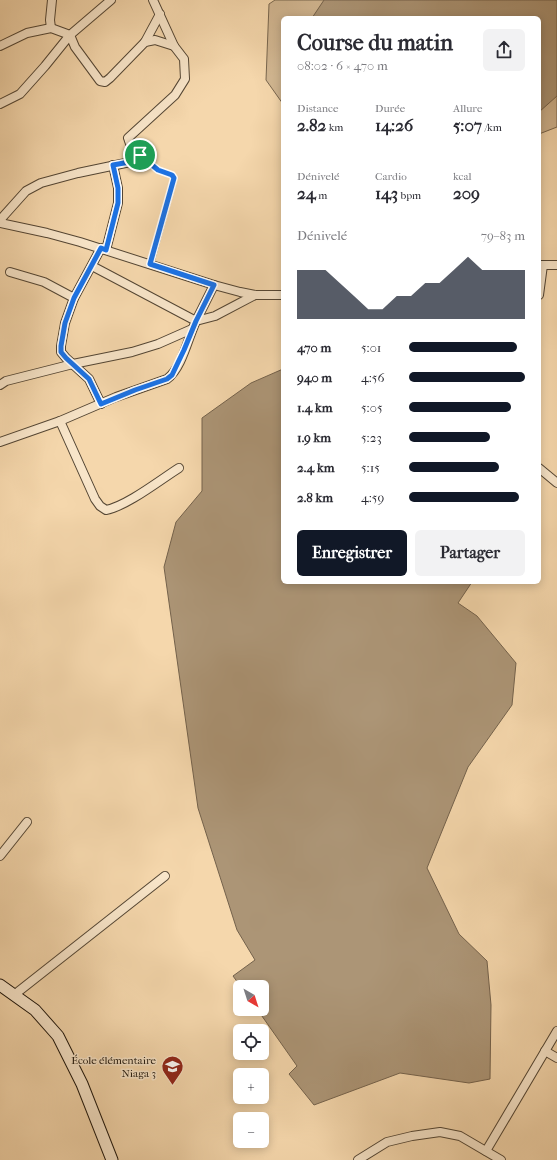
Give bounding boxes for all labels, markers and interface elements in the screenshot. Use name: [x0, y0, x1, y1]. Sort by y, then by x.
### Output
button: share: [483, 29, 525, 71]
text: Course du matin: [297, 30, 453, 56]
text: 08:02 · 6 × 470 m: [297, 58, 388, 73]
text: Distance: [297, 102, 338, 115]
text: Durée: [375, 102, 405, 115]
text: Allure: [453, 102, 482, 115]
text: 2.82: [297, 115, 326, 135]
text: 14:26: [375, 115, 413, 135]
text: 5:07: [453, 115, 482, 135]
text: km: [326, 121, 343, 134]
text: /km: [482, 121, 502, 134]
pin: [123, 138, 157, 172]
icon: arrive: [129, 144, 151, 166]
text: Dénivelé: [297, 170, 339, 183]
text: Cardio: [375, 170, 407, 183]
text: kcal: [453, 170, 472, 183]
text: 24: [297, 183, 316, 203]
text: 143: [375, 183, 398, 203]
text: 209: [453, 183, 480, 203]
text: m: [316, 189, 327, 202]
text: bpm: [398, 189, 421, 202]
text: Dénivelé: [297, 228, 347, 243]
text: 79–83 m: [481, 228, 525, 243]
text: 470 m: [297, 340, 331, 355]
text: 5:01: [361, 340, 382, 355]
text: 940 m: [297, 370, 332, 385]
text: 4:56: [361, 370, 384, 385]
text: 1.4 km: [297, 400, 332, 415]
text: 5:05: [361, 400, 383, 415]
text: 1.9 km: [297, 430, 331, 445]
text: 5:23: [361, 430, 382, 445]
text: 2.4 km: [297, 460, 334, 475]
text: 5:15: [361, 460, 380, 475]
text: 2.8 km: [297, 490, 333, 505]
text: 4:59: [361, 490, 384, 505]
button: Enregistrer: [297, 530, 407, 576]
button: Partager: [415, 530, 525, 576]
north arrow: [233, 980, 269, 1016]
map controls: [233, 980, 269, 1148]
button: locate: [233, 1024, 269, 1060]
school or university icon: École élémentaire Niaga 3: [159, 1053, 185, 1086]
place label: École élémentaire Niaga 3: [71, 1054, 157, 1080]
button: +: [233, 1068, 269, 1104]
button: −: [233, 1112, 269, 1148]

